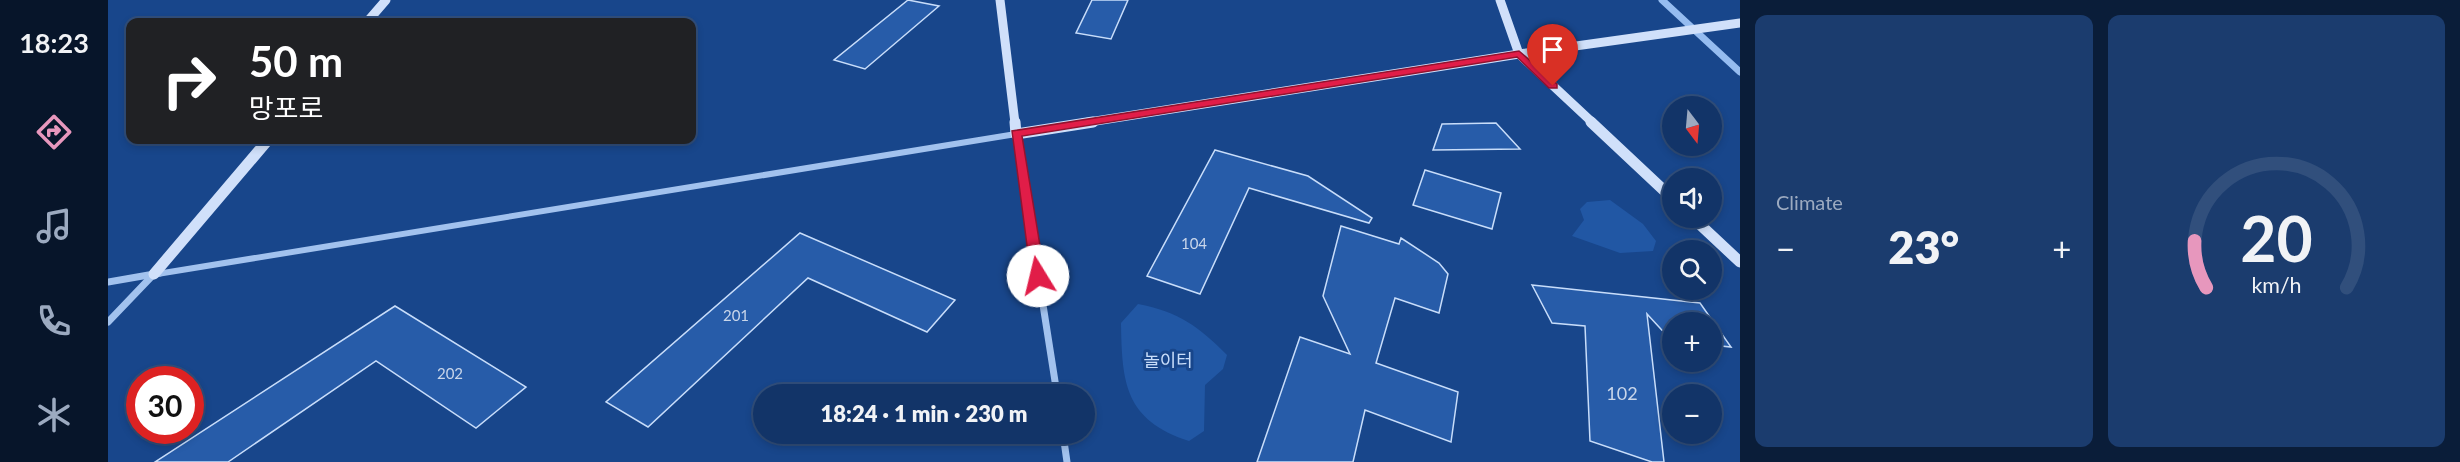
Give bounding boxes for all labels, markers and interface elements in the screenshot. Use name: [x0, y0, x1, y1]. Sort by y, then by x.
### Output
pin: [1527, 24, 1578, 86]
text: 18:23: [19, 26, 89, 59]
icon: arrive: [1536, 33, 1569, 66]
text: 50 m: [249, 36, 343, 86]
icon: right: [150, 42, 228, 120]
text: 망포로: [249, 91, 324, 124]
north arrow: [1662, 96, 1722, 156]
map controls: [1662, 96, 1722, 444]
icon: directions: [33, 111, 75, 153]
button: sound: [1662, 168, 1722, 228]
text: Climate: [1776, 190, 1843, 214]
text: 20: [2240, 200, 2312, 275]
icon: music: [33, 205, 75, 247]
text: 23°: [1888, 220, 1959, 274]
text: −: [1776, 228, 1795, 268]
text: +: [2052, 228, 2071, 268]
house number: 104: [1181, 234, 1207, 252]
button: search: [1662, 240, 1722, 300]
position arrow: [1006, 244, 1070, 308]
text: km/h: [2251, 272, 2301, 298]
icon: phone: [33, 300, 75, 342]
house number: 201: [723, 306, 749, 324]
button: +: [1662, 312, 1722, 372]
park label: 놀이터: [1143, 349, 1193, 371]
house number: 202: [437, 364, 463, 382]
speed limit sign: 30: [126, 366, 204, 444]
house number: 102: [1606, 382, 1638, 404]
button: −: [1662, 384, 1722, 444]
icon: climate: [33, 394, 75, 436]
text: 18:24 · 1 min · 230 m: [821, 400, 1027, 427]

